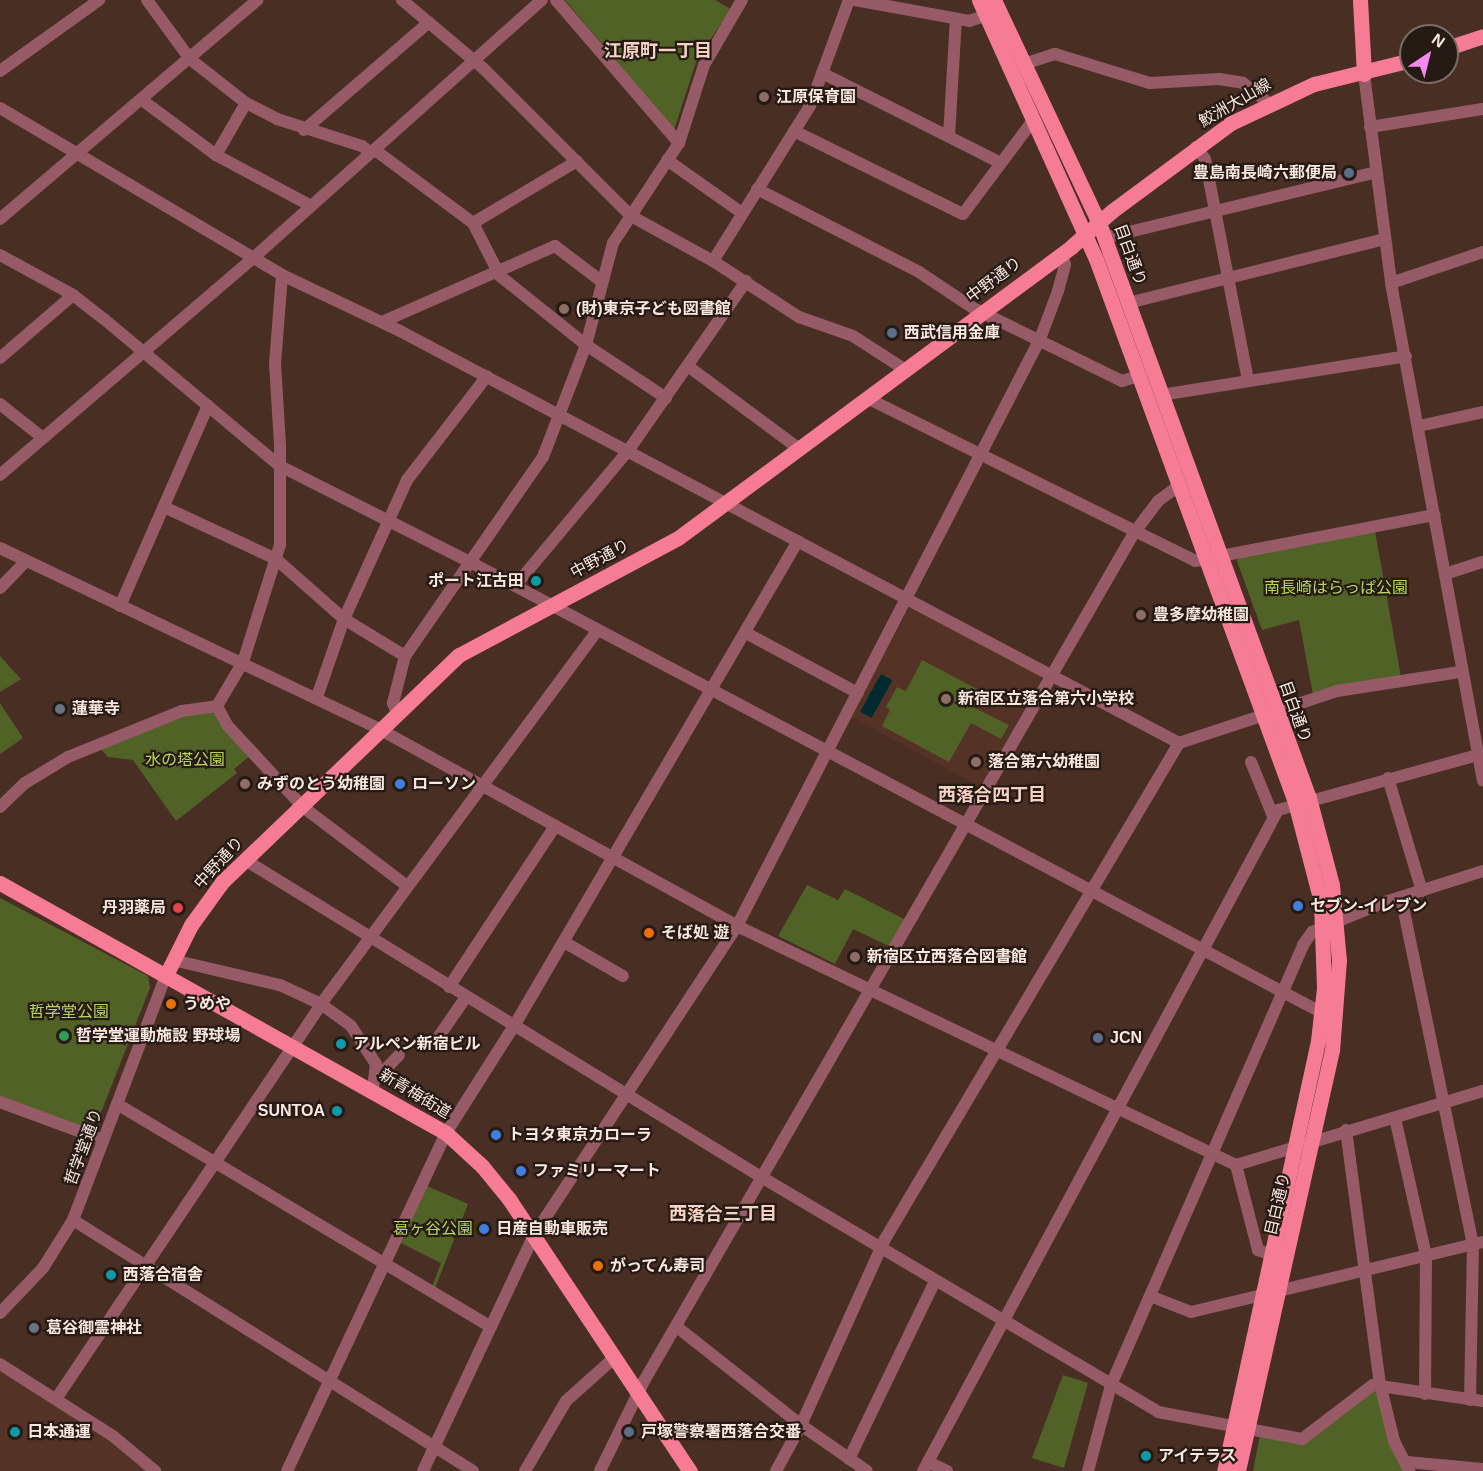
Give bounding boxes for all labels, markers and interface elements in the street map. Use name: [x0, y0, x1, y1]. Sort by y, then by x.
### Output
north arrow: [1399, 24, 1459, 84]
text: N: [1429, 30, 1448, 51]
district label: 江原町一丁目: [604, 40, 712, 62]
street label: 鮫洲大山線: [1196, 75, 1274, 131]
place label: 江原保育園: [776, 87, 856, 107]
marker: 江原保育園: [757, 90, 771, 104]
place label: 豊島南長崎六郵便局: [1193, 163, 1337, 183]
marker: 豊島南長崎六郵便局: [1342, 166, 1356, 180]
street label: 目白通り: [1110, 222, 1150, 288]
street label: 中野通り: [963, 253, 1025, 307]
place label: (財)東京子ども図書館: [576, 299, 731, 319]
marker: (財)東京子ども図書館: [557, 302, 571, 316]
place label: 西武信用金庫: [904, 323, 1000, 343]
marker: 西武信用金庫: [885, 326, 899, 340]
street label: 中野通り: [567, 536, 633, 582]
place label: ポート江古田: [428, 571, 524, 591]
marker: ポート江古田: [529, 574, 543, 588]
park label: 南長崎はらっぱ公園: [1264, 578, 1408, 598]
place label: 豊多摩幼稚園: [1153, 605, 1249, 625]
marker: 豊多摩幼稚園: [1134, 608, 1148, 622]
street label: 目白通り: [1275, 679, 1315, 745]
place label: 新宿区立落合第六小学校: [958, 689, 1134, 709]
marker: 新宿区立落合第六小学校: [939, 692, 953, 706]
place label: 蓮華寺: [72, 699, 120, 719]
marker: 蓮華寺: [53, 702, 67, 716]
park label: 水の塔公園: [145, 750, 225, 770]
place label: 落合第六幼稚園: [988, 752, 1100, 772]
marker: 落合第六幼稚園: [969, 755, 983, 769]
place label: みずのとう幼稚園: [257, 774, 385, 794]
place label: ローソン: [412, 774, 476, 794]
marker: みずのとう幼稚園: [238, 777, 252, 791]
marker: ローソン: [393, 777, 407, 791]
district label: 西落合四丁目: [938, 784, 1046, 806]
street label: 中野通り: [190, 833, 248, 893]
place label: セブン-イレブン: [1310, 896, 1427, 916]
place label: 丹羽薬局: [102, 898, 166, 918]
marker: セブン-イレブン: [1291, 899, 1305, 913]
marker: 丹羽薬局: [171, 901, 185, 915]
place label: そば処 遊: [661, 923, 729, 943]
marker: そば処 遊: [642, 926, 656, 940]
place label: 新宿区立西落合図書館: [867, 947, 1027, 967]
marker: 新宿区立西落合図書館: [848, 950, 862, 964]
place label: うめや: [183, 994, 231, 1014]
marker: うめや: [164, 997, 178, 1011]
park label: 哲学堂公園: [29, 1002, 109, 1022]
place label: 哲学堂運動施設 野球場: [76, 1026, 240, 1046]
place label: JCN: [1110, 1028, 1142, 1048]
marker: 哲学堂運動施設 野球場: [57, 1029, 71, 1043]
marker: JCN: [1091, 1031, 1105, 1045]
place label: アルペン新宿ビル: [353, 1034, 481, 1054]
marker: アルペン新宿ビル: [334, 1037, 348, 1051]
street label: 新青梅街道: [376, 1065, 454, 1123]
place label: SUNTOA: [258, 1101, 325, 1121]
marker: SUNTOA: [330, 1104, 344, 1118]
street label: 哲学堂通り: [61, 1106, 107, 1188]
place label: トヨタ東京カローラ: [508, 1125, 652, 1145]
marker: トヨタ東京カローラ: [489, 1128, 503, 1142]
place label: ファミリーマート: [533, 1161, 661, 1181]
marker: ファミリーマート: [514, 1164, 528, 1178]
street label: 目白通り: [1261, 1171, 1295, 1237]
district label: 西落合三丁目: [669, 1203, 777, 1225]
park label: 葛ヶ谷公園: [393, 1219, 473, 1239]
place label: 日産自動車販売: [496, 1219, 608, 1239]
marker: 日産自動車販売: [477, 1222, 491, 1236]
place label: がってん寿司: [610, 1256, 706, 1276]
marker: がってん寿司: [591, 1259, 605, 1273]
place label: 西落合宿舎: [123, 1265, 203, 1285]
marker: 西落合宿舎: [104, 1268, 118, 1282]
place label: 葛谷御霊神社: [46, 1318, 142, 1338]
marker: 葛谷御霊神社: [27, 1321, 41, 1335]
place label: 日本通運: [27, 1422, 91, 1442]
place label: 戸塚警察署西落合交番: [641, 1422, 801, 1442]
marker: 日本通運: [8, 1425, 22, 1439]
marker: 戸塚警察署西落合交番: [622, 1425, 636, 1439]
place label: アイテラス: [1158, 1446, 1238, 1466]
marker: アイテラス: [1139, 1449, 1153, 1463]

